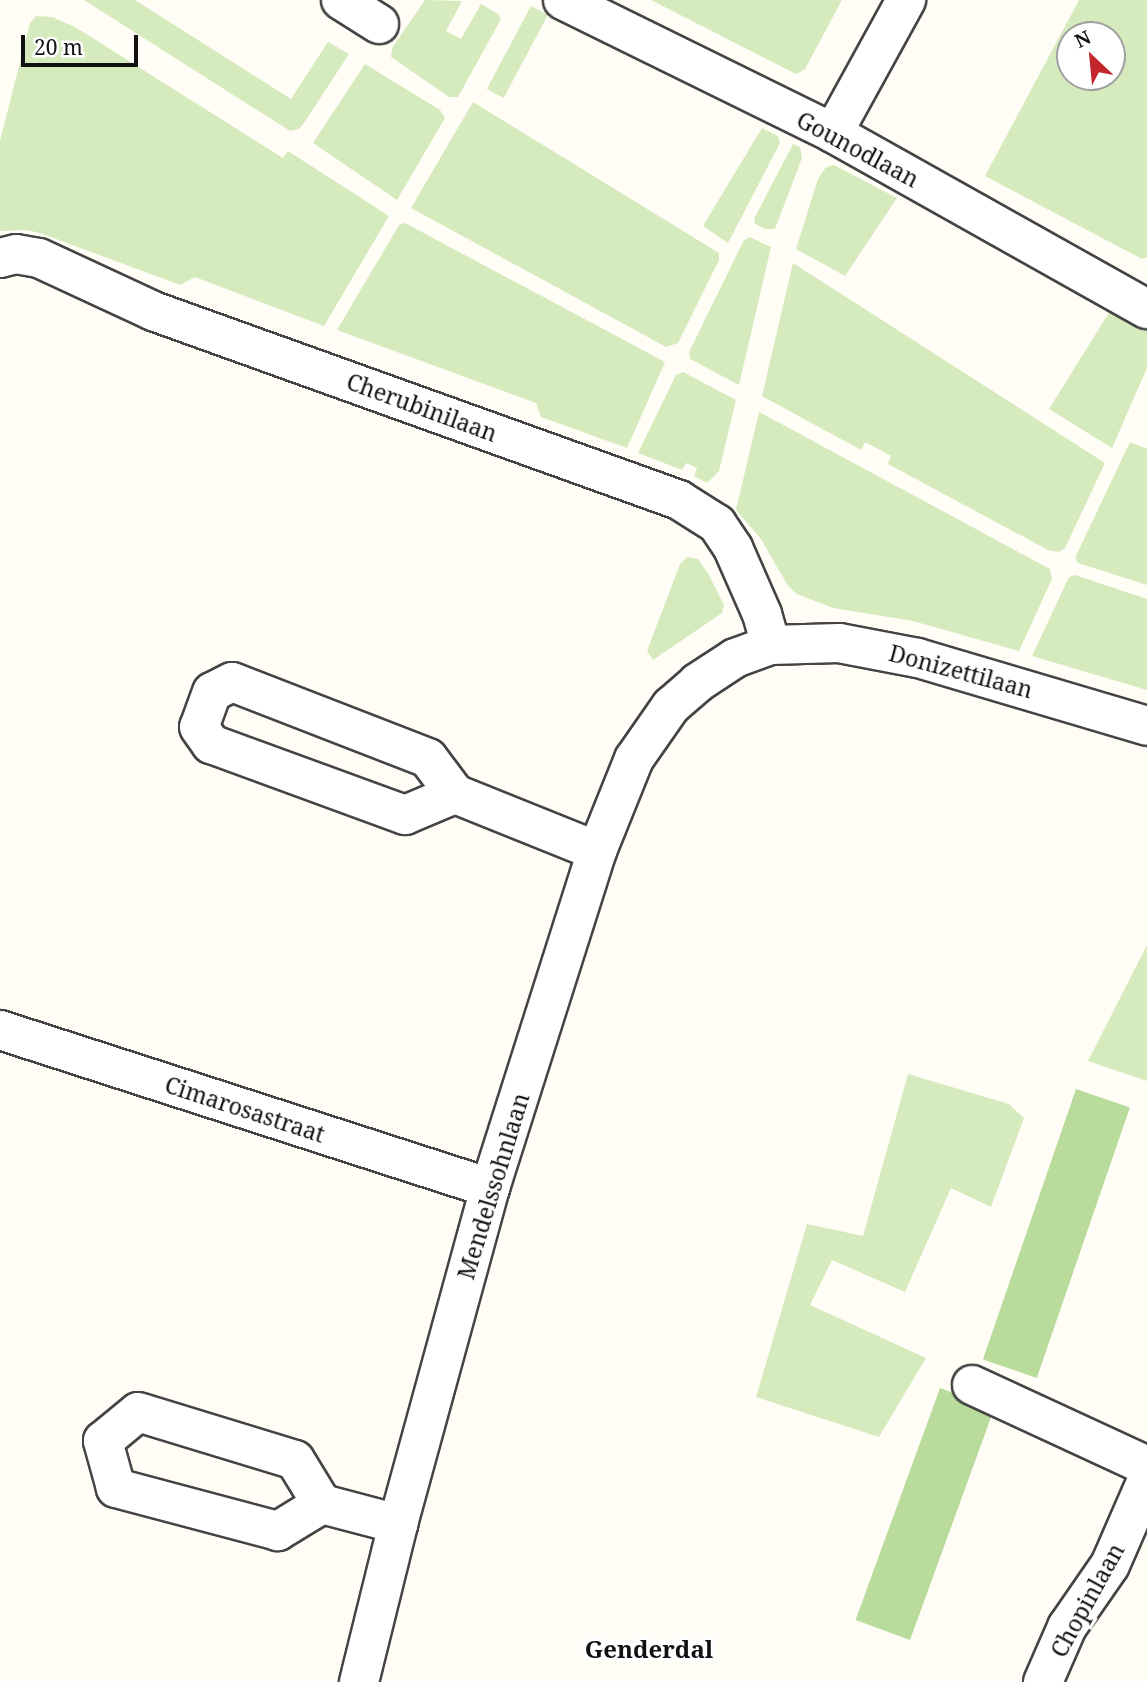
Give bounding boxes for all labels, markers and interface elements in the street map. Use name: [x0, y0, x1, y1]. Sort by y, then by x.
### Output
scale bar: [24, 21, 142, 65]
north arrow: [1056, 21, 1126, 91]
text: N: [1070, 24, 1095, 54]
text: 20 m: [34, 33, 83, 61]
street label: Gounodlaan: [792, 105, 924, 193]
street label: Cherubinilaan: [343, 367, 501, 447]
street label: Donizettilaan: [886, 639, 1036, 703]
street label: Cimarosastraat: [162, 1070, 328, 1148]
street label: Mendelssohnlaan: [452, 1089, 534, 1283]
street label: Chopinlaan: [1044, 1538, 1130, 1662]
district label: Genderdal: [585, 1635, 713, 1663]

